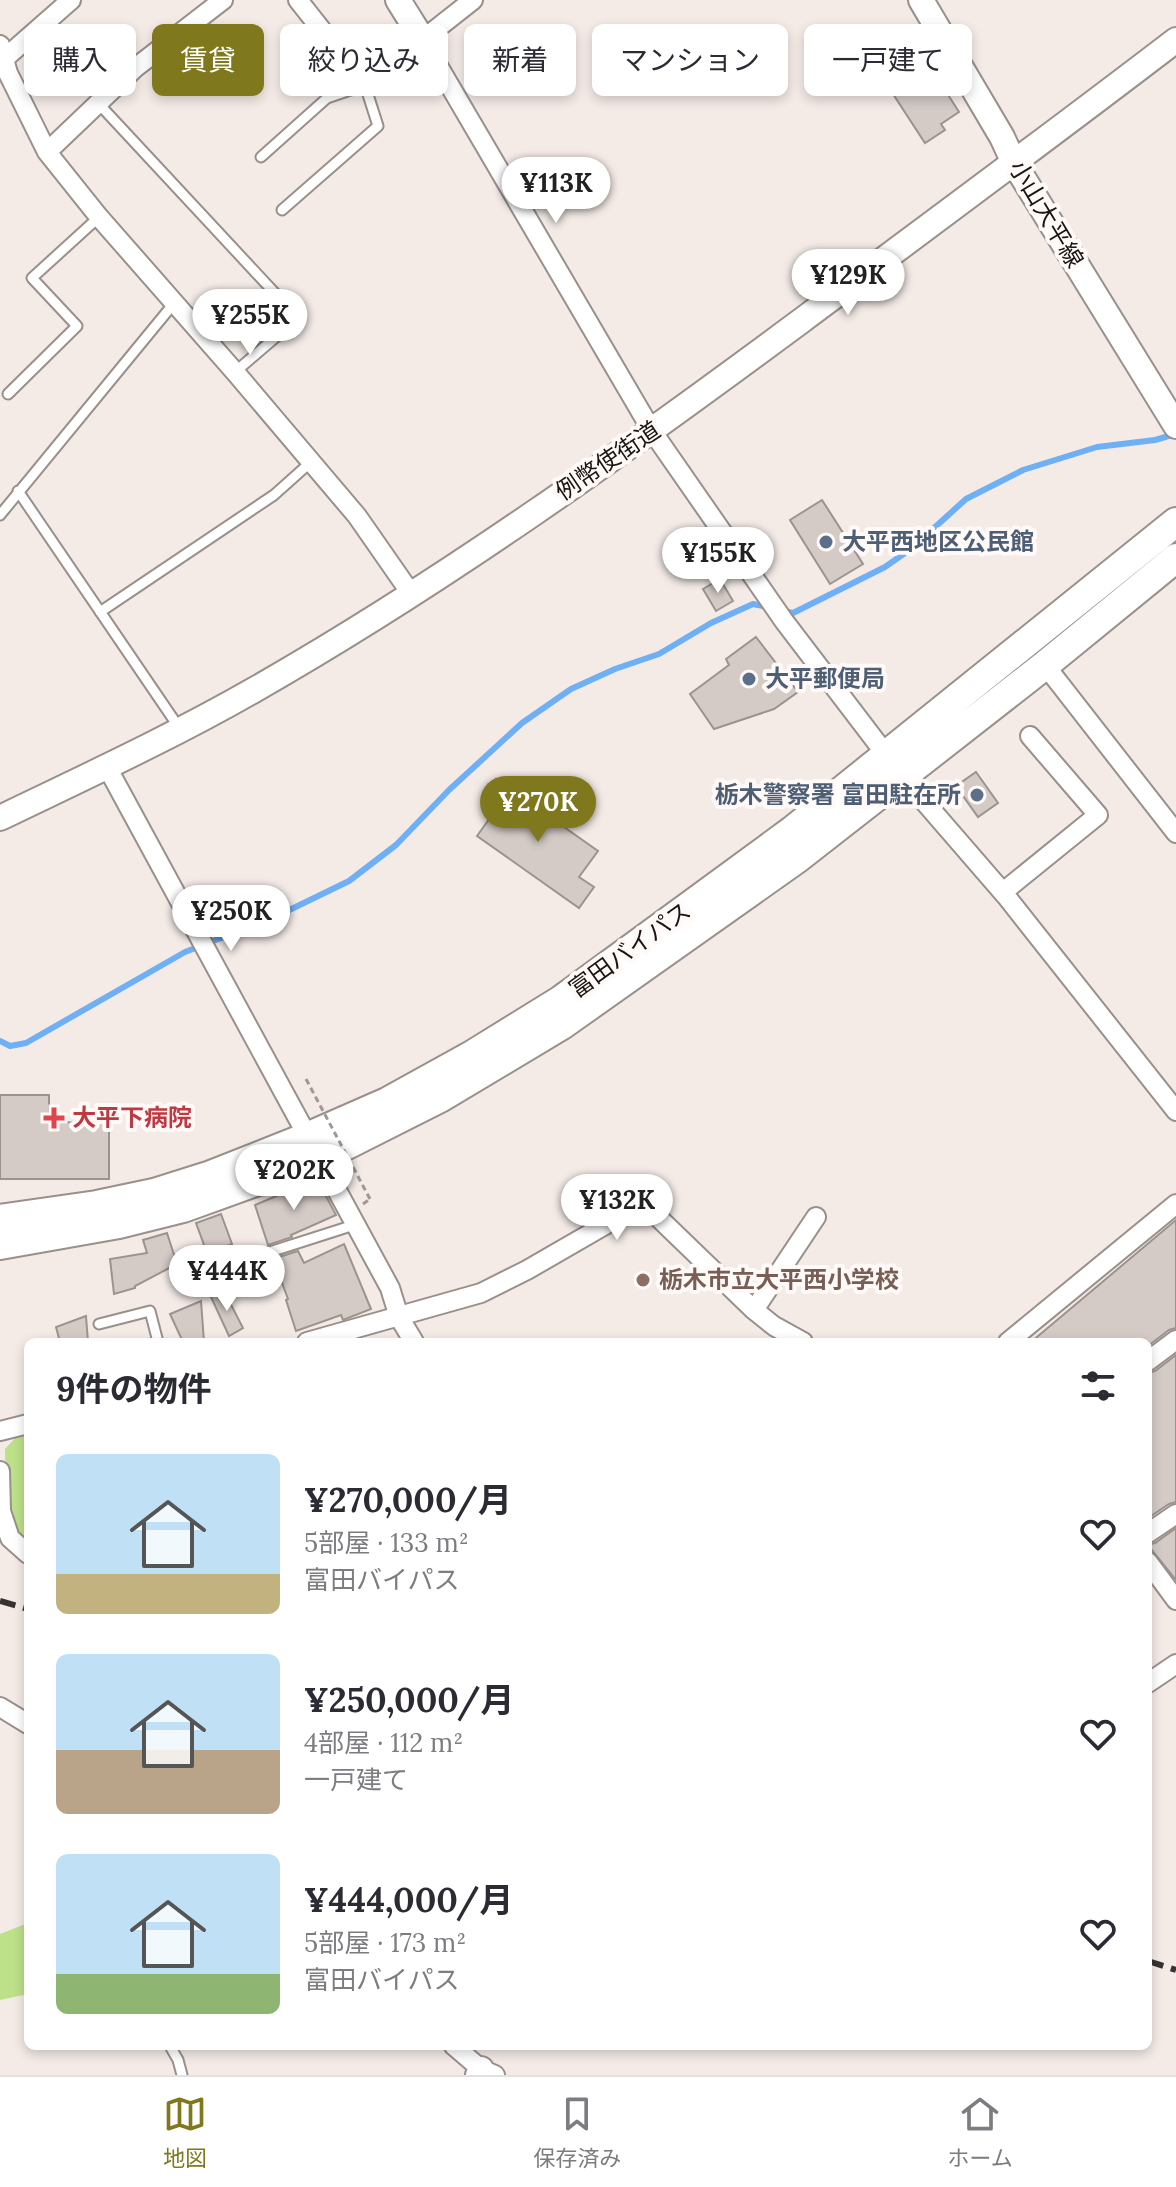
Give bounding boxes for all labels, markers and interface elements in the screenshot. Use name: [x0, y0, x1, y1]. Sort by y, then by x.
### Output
chip: 購入: [24, 24, 136, 96]
chip: 賃貸: [152, 24, 264, 96]
chip: 絞り込み: [280, 24, 448, 96]
chip: 新着: [464, 24, 576, 96]
chip: マンション: [592, 24, 788, 96]
chip: 一戸建て: [804, 24, 972, 96]
street label: 小山大平線: [1002, 154, 1091, 273]
pin: ¥113K: [500, 157, 612, 225]
text: ¥113K: [520, 166, 592, 199]
pin: ¥129K: [792, 249, 904, 317]
text: ¥129K: [810, 258, 886, 291]
pin: ¥255K: [194, 289, 306, 357]
text: ¥255K: [210, 298, 290, 331]
street label: 例幣使街道: [549, 414, 666, 507]
place label: 大平西地区公民館: [842, 526, 1034, 557]
pin: ¥155K: [662, 527, 774, 595]
marker: 大平西地区公民館: [817, 533, 835, 551]
text: ¥155K: [680, 536, 756, 569]
place label: 大平郵便局: [765, 663, 885, 694]
marker: 大平郵便局: [740, 670, 758, 688]
pin: ¥270K: [482, 776, 594, 844]
place label: 栃木警察署 富田駐在所: [715, 779, 961, 810]
text: ¥270K: [498, 785, 578, 818]
marker: 栃木警察署 富田駐在所: [968, 786, 986, 804]
pin: ¥250K: [175, 885, 287, 953]
text: ¥250K: [190, 894, 272, 927]
street label: 富田バイパス: [563, 895, 697, 1004]
place label: 大平下病院: [72, 1102, 192, 1133]
marker: 大平下病院: [43, 1107, 65, 1129]
pin: ¥202K: [238, 1144, 350, 1212]
text: ¥202K: [253, 1153, 335, 1186]
pin: ¥132K: [561, 1174, 673, 1242]
text: ¥132K: [579, 1183, 655, 1216]
pin: ¥444K: [171, 1245, 283, 1313]
text: ¥444K: [187, 1254, 267, 1287]
place label: 栃木市立大平西小学校: [659, 1264, 899, 1295]
marker: 栃木市立大平西小学校: [634, 1271, 652, 1289]
icon: filters: [1076, 1364, 1120, 1408]
text: 9件の物件: [56, 1367, 212, 1410]
text: ¥270,000/月: [304, 1478, 512, 1521]
icon: home: [120, 1486, 216, 1582]
icon: heart: [1076, 1512, 1120, 1556]
text: 5部屋 · 133 m²: [304, 1526, 469, 1559]
text: 富田バイパス: [304, 1563, 459, 1596]
text: ¥250,000/月: [304, 1678, 515, 1721]
icon: home: [120, 1686, 216, 1782]
icon: heart: [1076, 1712, 1120, 1756]
text: 4部屋 · 112 m²: [304, 1726, 463, 1759]
text: 一戸建て: [304, 1763, 408, 1796]
text: ¥444,000/月: [304, 1878, 513, 1921]
icon: home: [120, 1886, 216, 1982]
icon: heart: [1076, 1912, 1120, 1956]
text: 5部屋 · 173 m²: [304, 1926, 466, 1959]
text: 富田バイパス: [304, 1963, 459, 1996]
tab: 地図: [163, 2092, 207, 2172]
tab: 保存済み: [533, 2092, 621, 2172]
tab: ホーム: [948, 2092, 1013, 2172]

